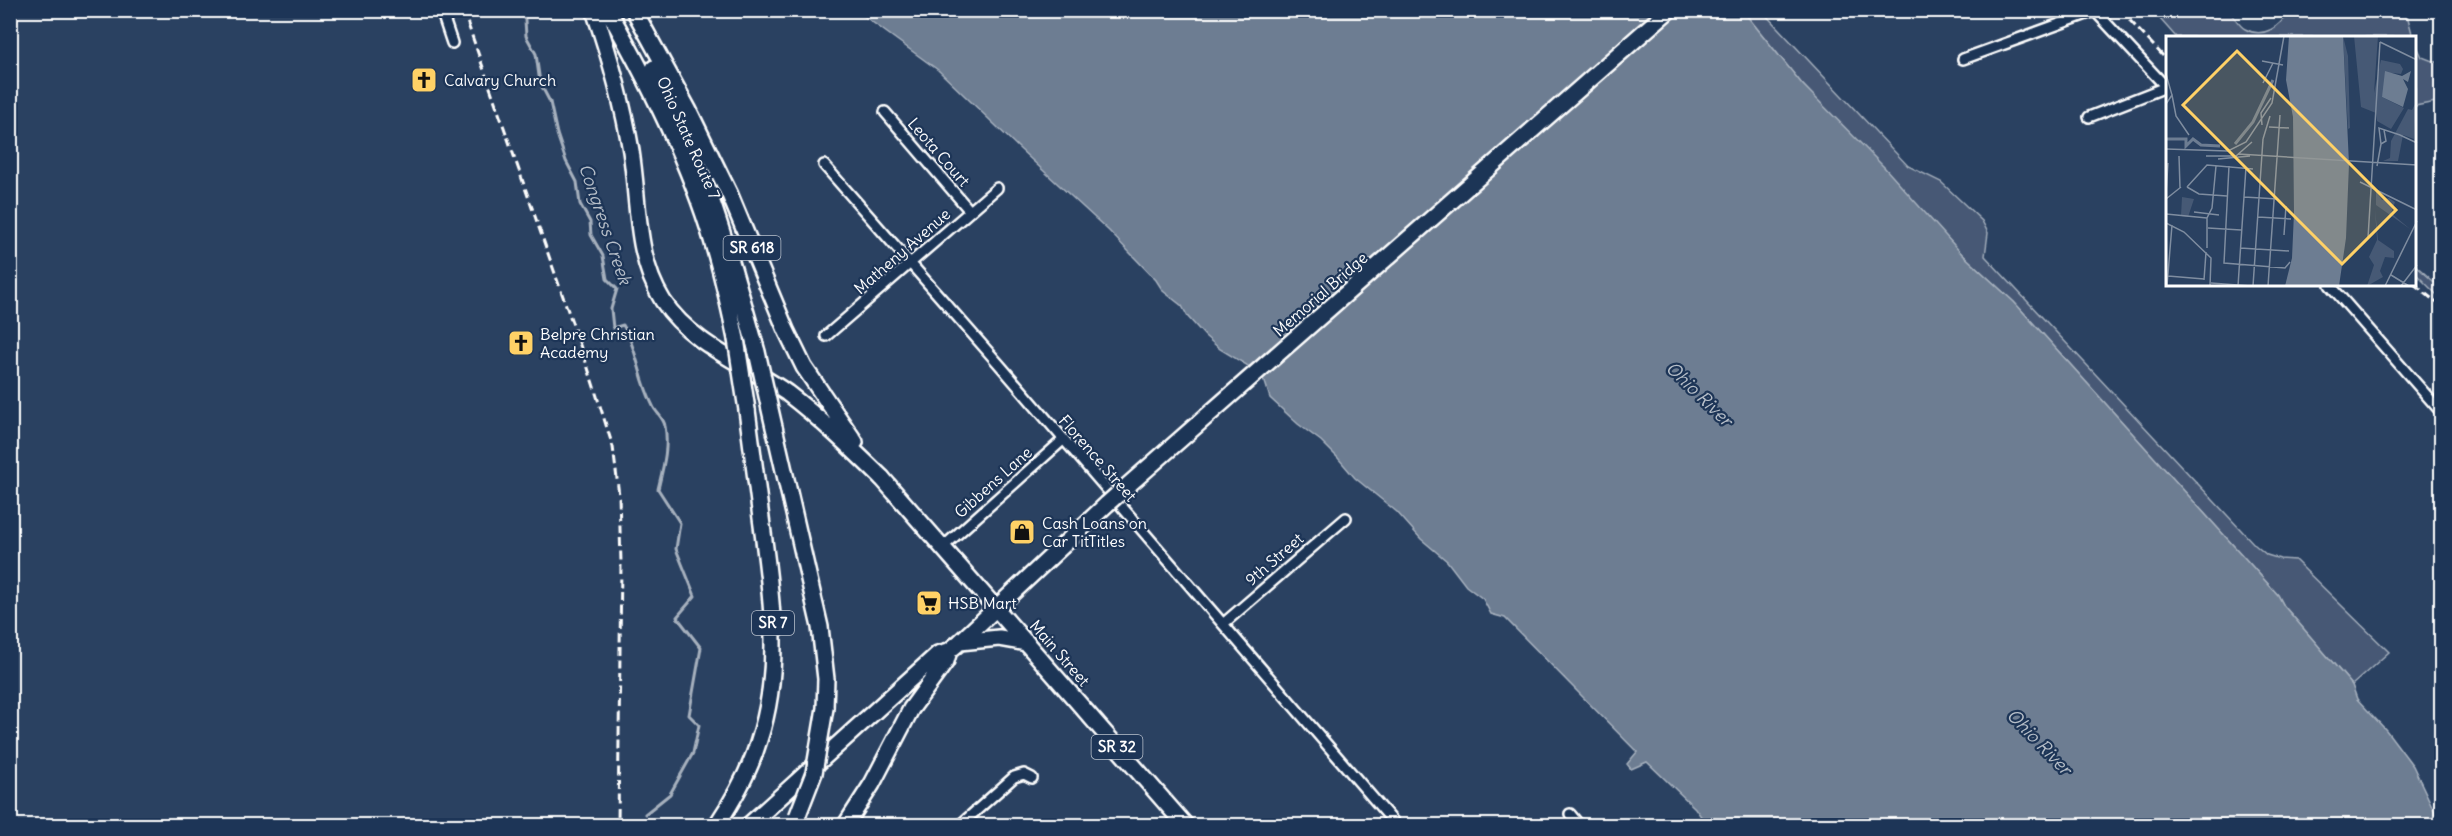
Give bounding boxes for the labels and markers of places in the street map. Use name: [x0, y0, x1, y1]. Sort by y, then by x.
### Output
church icon: Calvary Church: [409, 65, 439, 95]
place label: Calvary Church: [444, 70, 556, 90]
place label: Belpre Christian Academy: [540, 324, 655, 362]
church icon: Belpre Christian Academy: [506, 328, 536, 358]
place label: Cash Loans on Car TitTitles: [1042, 513, 1147, 551]
shop icon: Cash Loans on Car TitTitles: [1007, 517, 1037, 547]
supermarket icon: HSB Mart: [914, 588, 944, 618]
place label: HSB Mart: [948, 593, 1017, 613]

